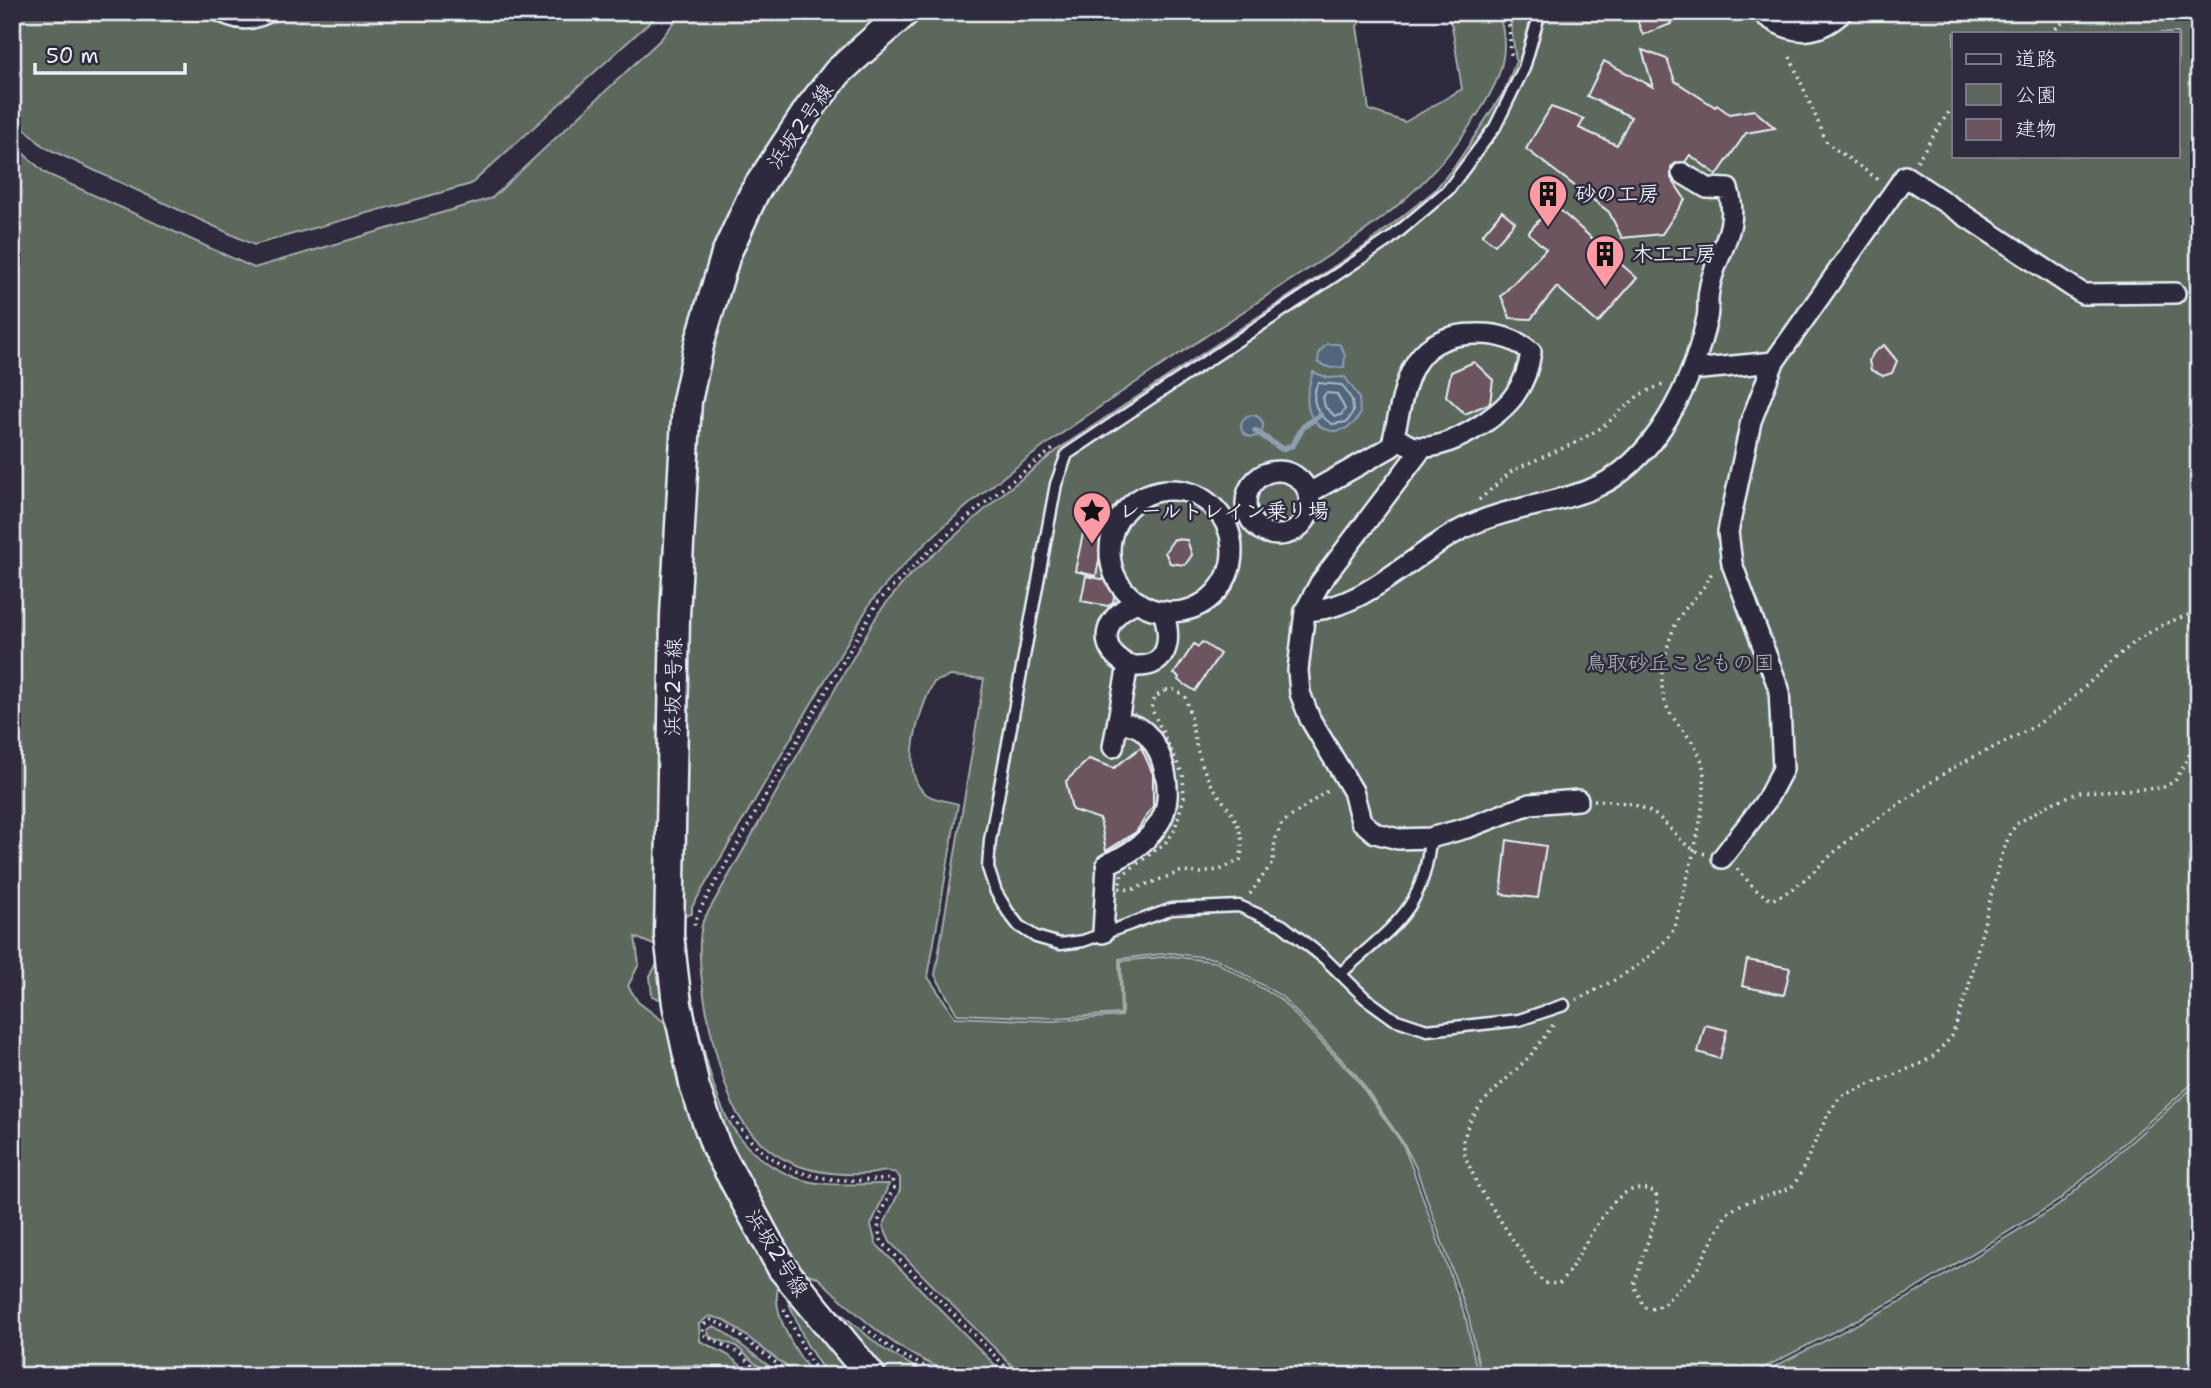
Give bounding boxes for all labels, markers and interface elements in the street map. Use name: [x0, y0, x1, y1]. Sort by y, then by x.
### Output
scale bar: [35, 32, 186, 76]
legend: [1952, 32, 2180, 158]
text: 50 m: [46, 42, 99, 70]
text: 道路: [2015, 45, 2057, 73]
street label: 浜坂2号線: [760, 78, 840, 174]
text: 公園: [2015, 81, 2057, 109]
text: 建物: [2015, 115, 2057, 143]
building icon: 砂の工房: [1527, 173, 1569, 228]
place label: 砂の工房: [1575, 180, 1659, 208]
building icon: 木工工房: [1584, 233, 1626, 288]
place label: 木工工房: [1632, 240, 1716, 268]
place icon: レールトレイン乗り場: [1071, 490, 1113, 545]
place label: レールトレイン乗り場: [1119, 497, 1329, 525]
street label: 浜坂2号線: [658, 637, 688, 737]
park label: 鳥取砂丘こどもの国: [1586, 649, 1775, 677]
street label: 浜坂2号線: [739, 1204, 815, 1302]

